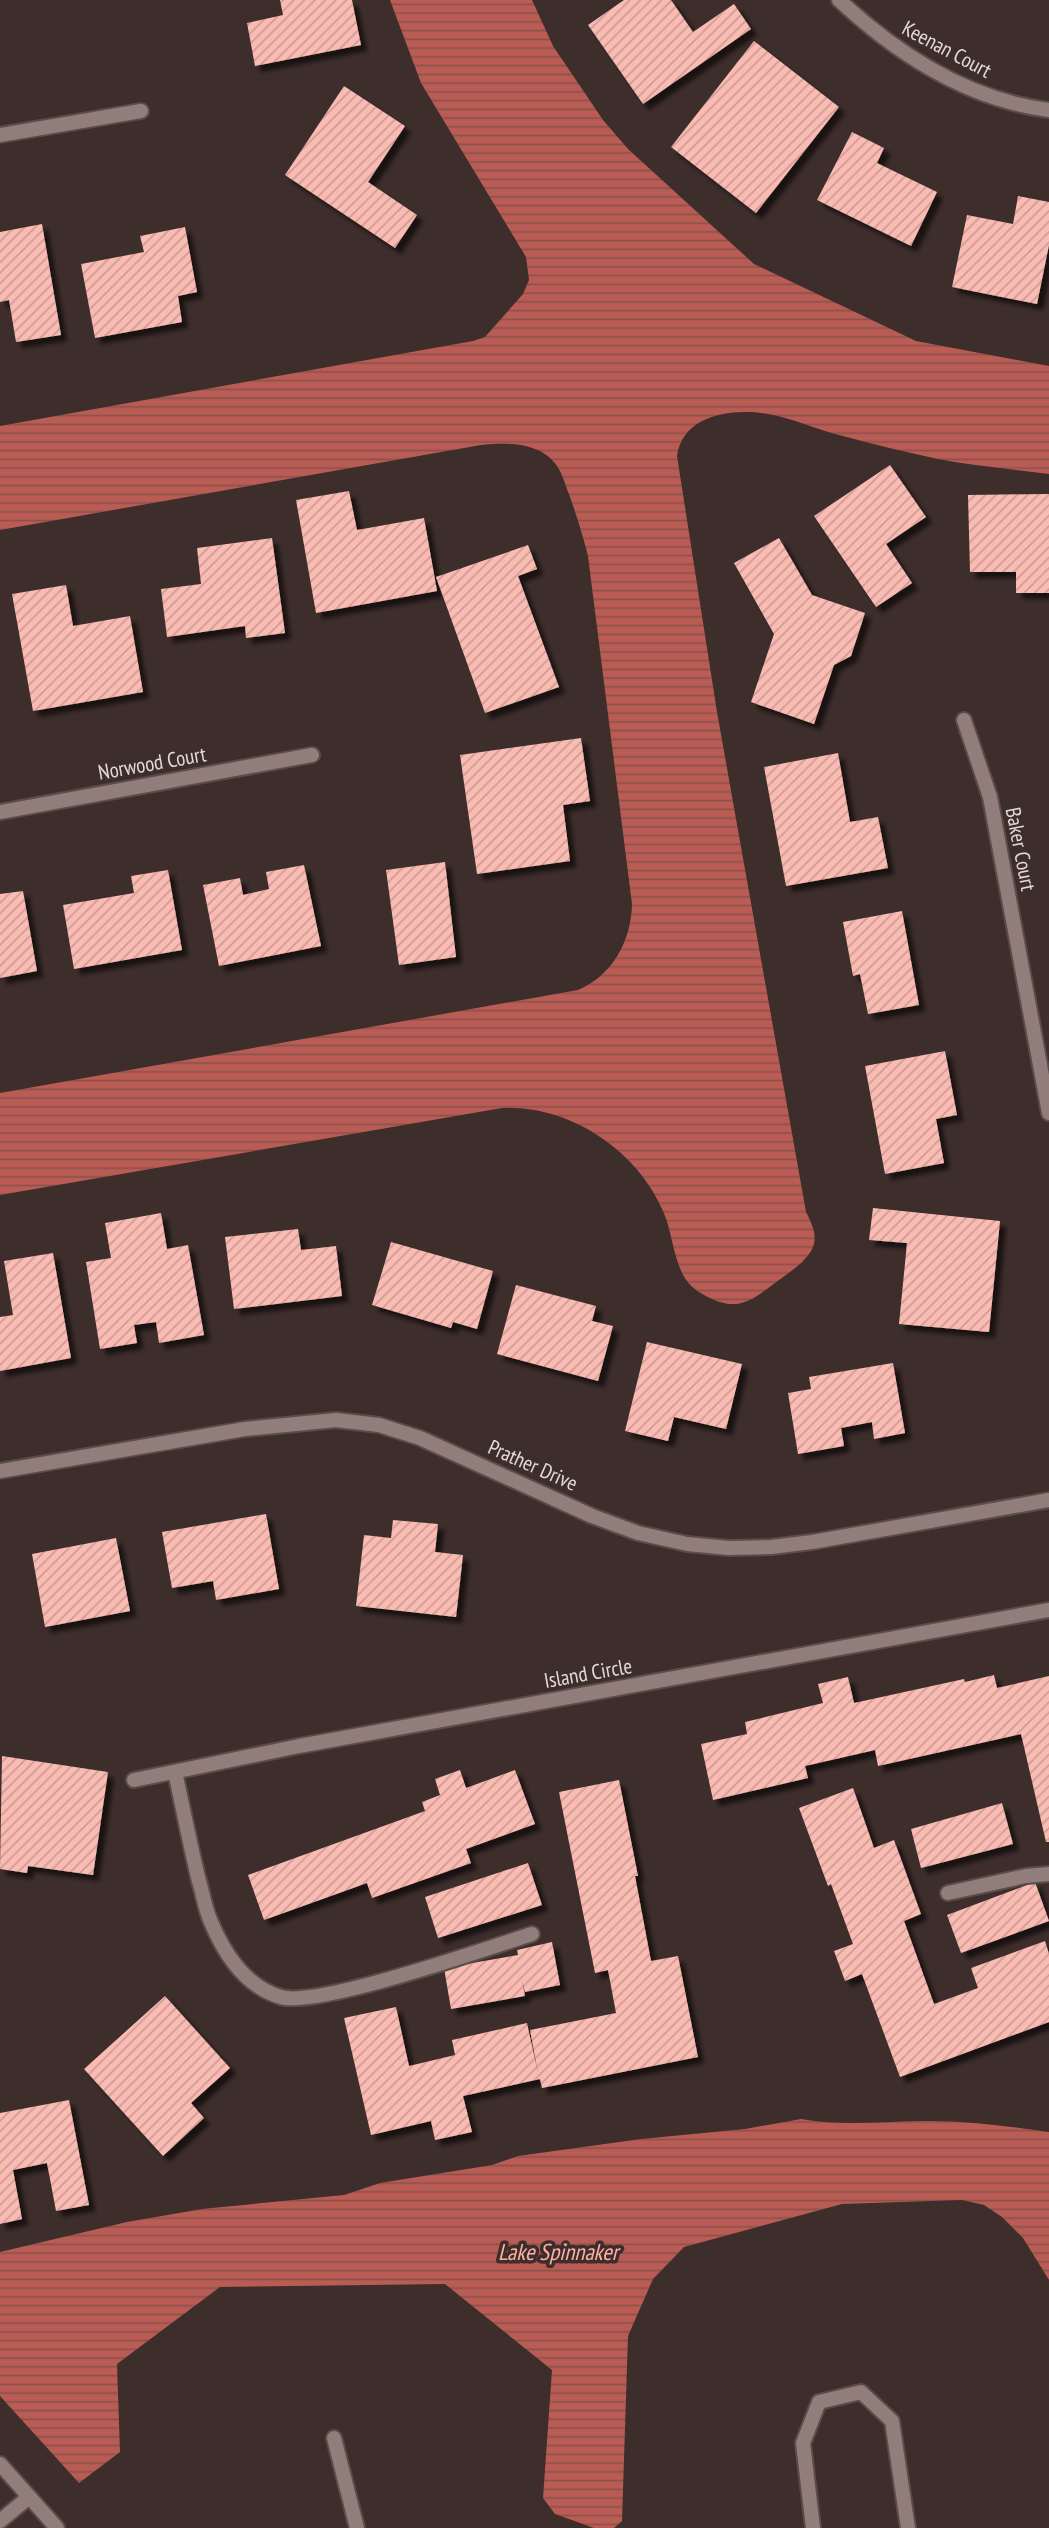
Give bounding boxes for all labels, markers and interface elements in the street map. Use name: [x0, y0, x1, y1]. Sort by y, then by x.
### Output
street label: Keenan Court: [898, 14, 996, 84]
street label: Norwood Court: [96, 740, 208, 786]
street label: Baker Court: [1000, 805, 1042, 893]
street label: Prather Drive: [484, 1433, 582, 1497]
street label: Island Circle: [542, 1652, 634, 1694]
water label: Lake Spinnaker: [498, 2237, 622, 2266]

